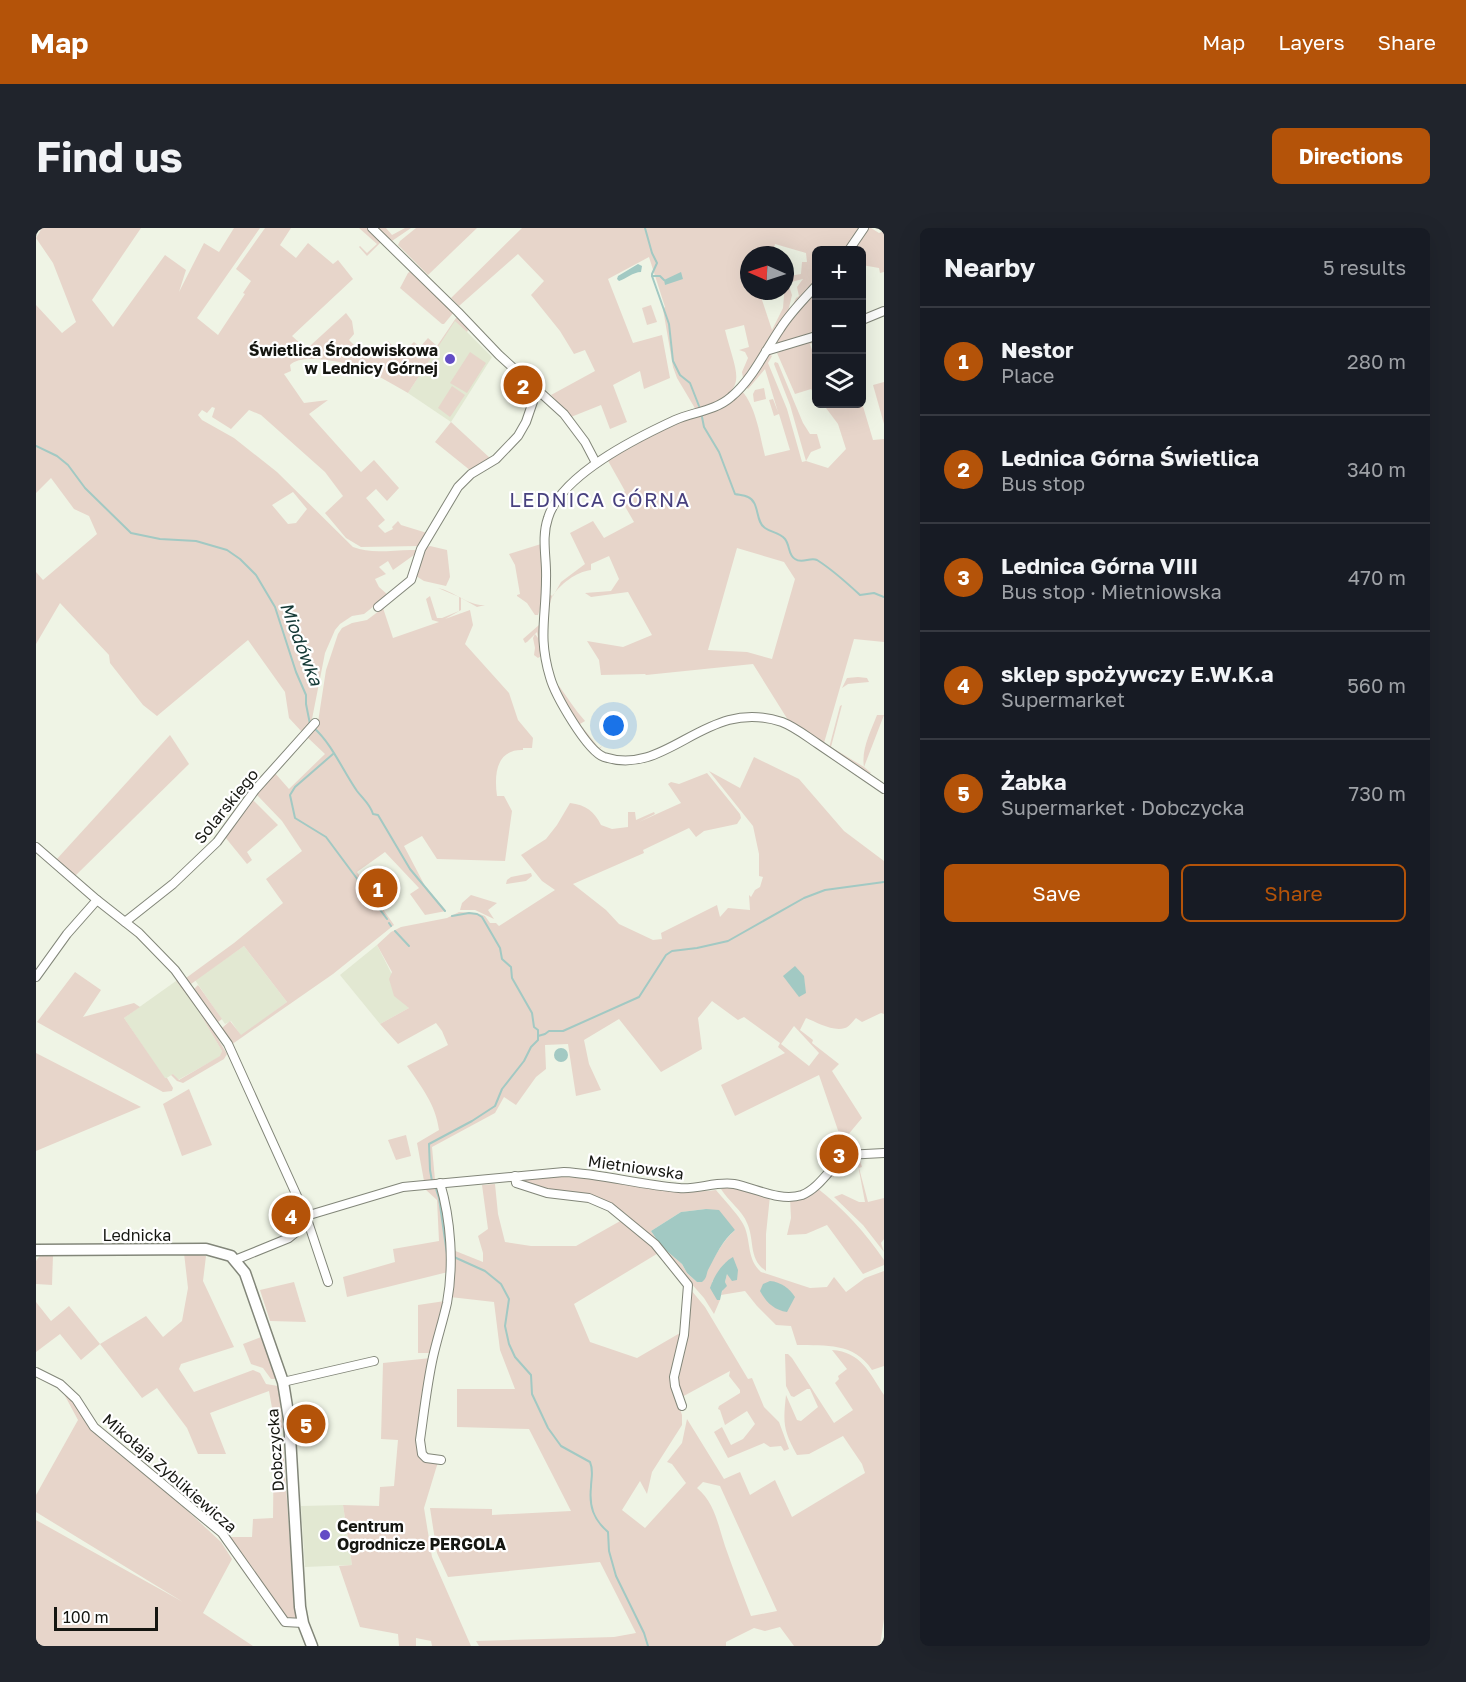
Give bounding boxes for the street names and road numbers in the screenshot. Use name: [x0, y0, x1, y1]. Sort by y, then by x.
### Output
street label: Solarskiego: [190, 764, 262, 848]
street label: Mietniowska: [587, 1150, 685, 1184]
street label: Lednicka: [103, 1225, 171, 1245]
street label: Dobczycka: [262, 1408, 288, 1492]
street label: Mikołaja Zyblikiewicza: [99, 1409, 241, 1537]

